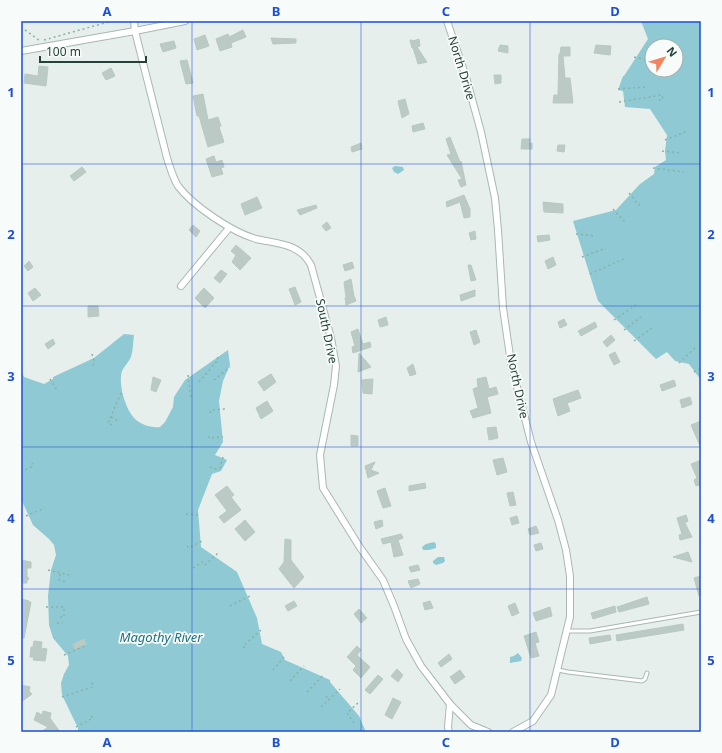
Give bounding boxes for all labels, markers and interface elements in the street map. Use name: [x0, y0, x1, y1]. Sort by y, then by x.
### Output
text: A: [103, 2, 112, 20]
text: B: [272, 2, 280, 20]
text: C: [442, 2, 450, 20]
text: D: [610, 2, 620, 20]
street label: North Drive: [444, 34, 480, 102]
scale bar: [40, 38, 146, 64]
north arrow: [644, 38, 684, 78]
text: 100 m: [46, 43, 81, 60]
text: N: [664, 43, 681, 60]
text: 1: [7, 83, 15, 101]
text: 1: [707, 83, 715, 101]
text: 2: [7, 225, 15, 243]
text: 2: [707, 225, 715, 243]
street label: South Drive: [312, 297, 342, 365]
street label: North Drive: [503, 352, 533, 420]
text: 3: [7, 367, 15, 385]
text: 3: [707, 367, 715, 385]
text: 4: [7, 509, 15, 527]
text: 4: [707, 509, 715, 527]
water label: Magothy River: [120, 628, 203, 646]
text: 5: [7, 651, 15, 669]
text: 5: [707, 651, 715, 669]
text: A: [103, 733, 112, 751]
text: B: [272, 733, 280, 751]
text: C: [442, 733, 450, 751]
text: D: [610, 733, 620, 751]

